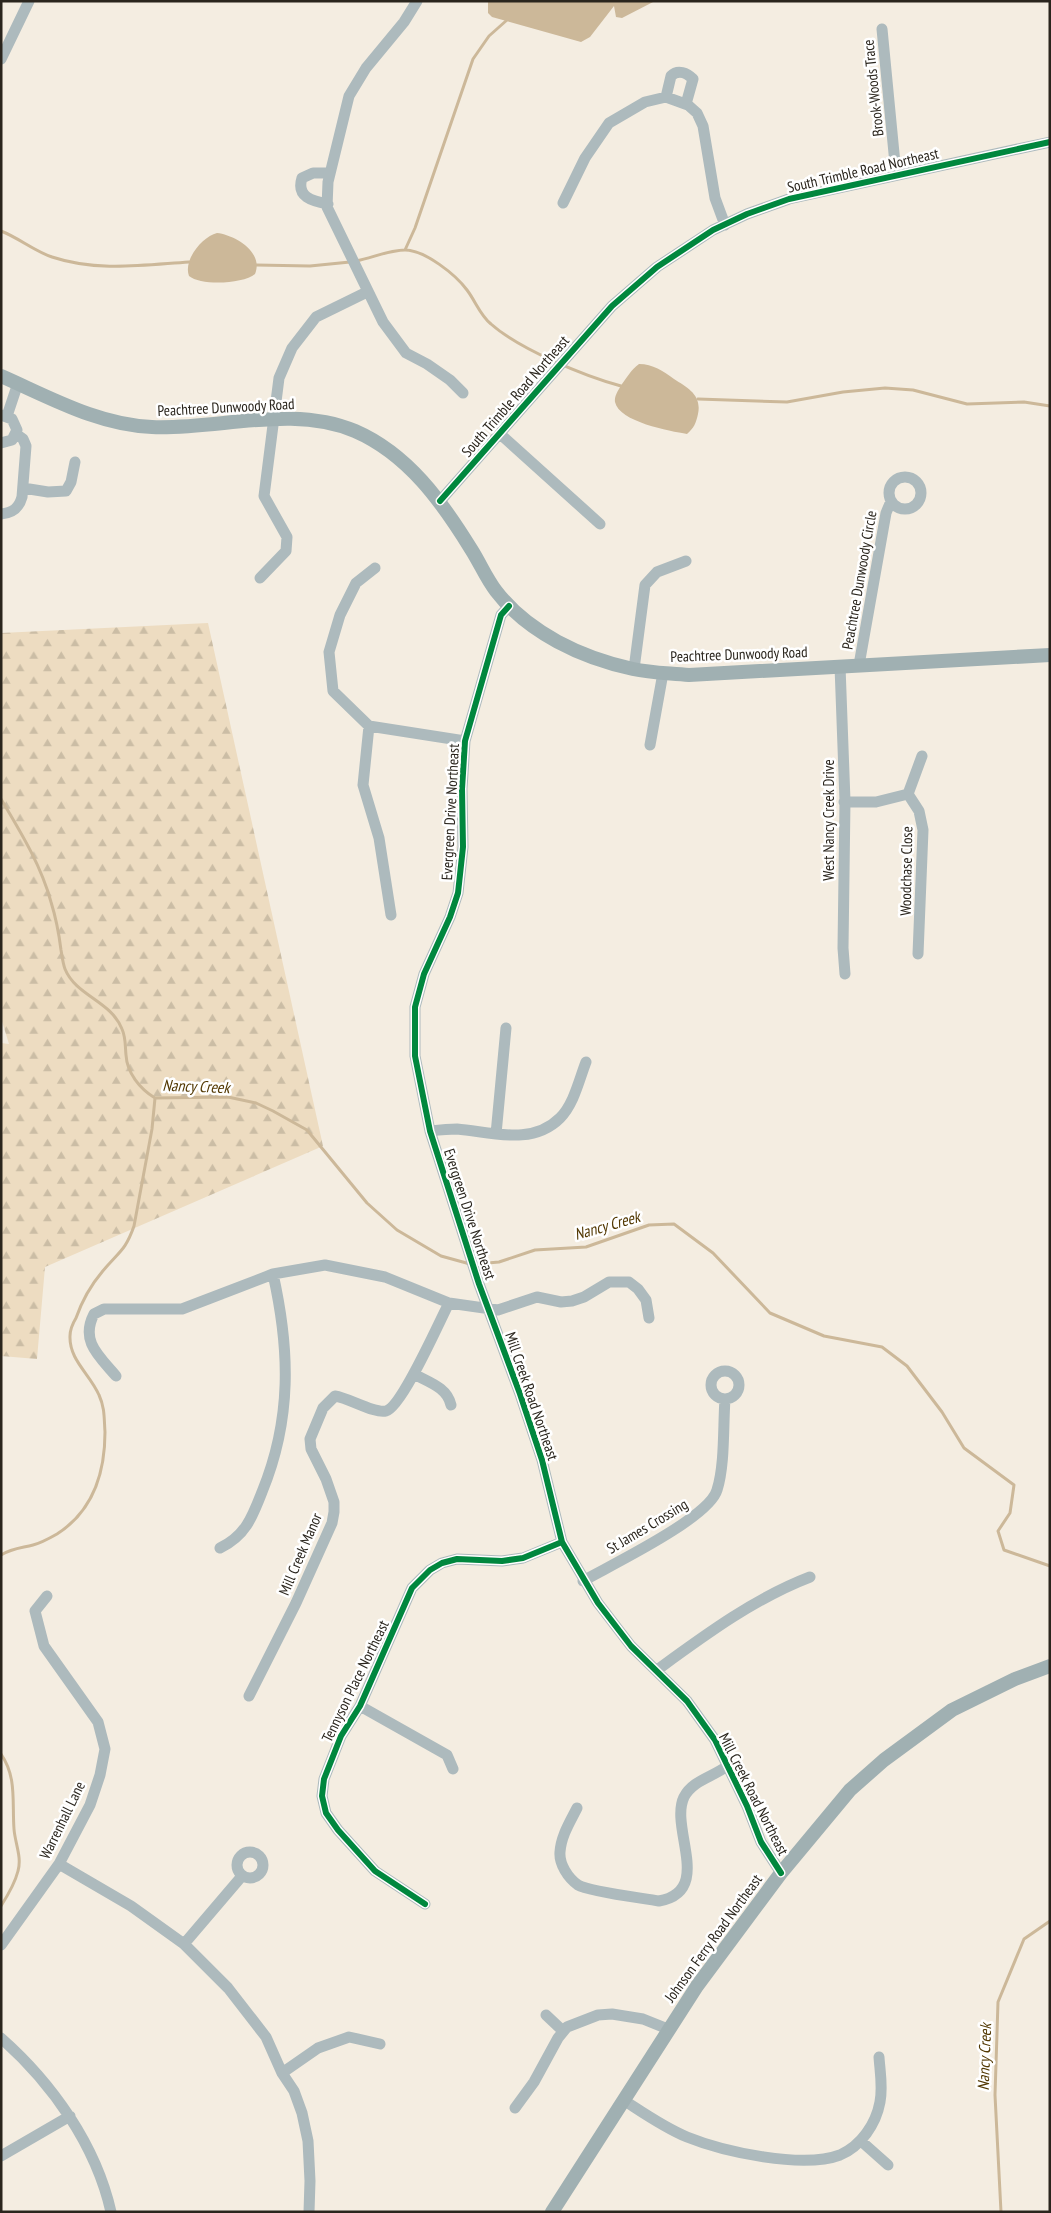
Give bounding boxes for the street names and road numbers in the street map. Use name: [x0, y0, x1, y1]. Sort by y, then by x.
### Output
street label: Brook-Woods Trace: [858, 39, 888, 137]
street label: South Trimble Road Northeast: [785, 143, 941, 197]
street label: South Trimble Road Northeast: [457, 331, 573, 461]
street label: Peachtree Dunwoody Road: [157, 394, 295, 420]
street label: Peachtree Dunwoody Circle: [837, 509, 881, 651]
street label: Peachtree Dunwoody Road: [670, 642, 808, 666]
street label: Evergreen Drive Northeast: [437, 743, 463, 881]
street label: West Nancy Creek Drive: [819, 759, 838, 881]
street label: Woodchase Close: [896, 826, 916, 916]
street label: Evergreen Drive Northeast: [440, 1146, 500, 1282]
street label: Mill Creek Road Northeast: [501, 1329, 563, 1463]
street label: St James Crossing: [603, 1494, 691, 1558]
street label: Mill Creek Manor: [274, 1509, 326, 1598]
street label: Tennyson Place Northeast: [317, 1617, 393, 1745]
street label: Mill Creek Road Northeast: [715, 1730, 793, 1858]
street label: Warrenhall Lane: [35, 1778, 89, 1862]
street label: Johnson Ferry Road Northeast: [660, 1870, 766, 2006]

